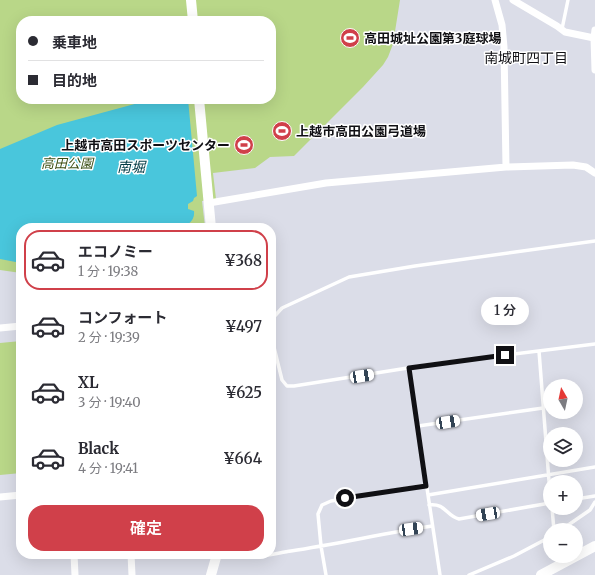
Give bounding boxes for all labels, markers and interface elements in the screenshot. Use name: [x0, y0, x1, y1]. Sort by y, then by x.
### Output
sports icon: 高田城址公園第3庭球場: [339, 27, 361, 49]
place label: 高田城址公園第3庭球場: [364, 30, 501, 47]
text: 乗車地: [52, 33, 97, 52]
district label: 南城町四丁目: [484, 49, 568, 67]
text: 目的地: [52, 71, 97, 90]
sports icon: 上越市高田公園弓道場: [271, 120, 293, 142]
place label: 上越市高田公園弓道場: [296, 123, 426, 140]
sports icon: 上越市高田スポーツセンター: [233, 134, 255, 156]
place label: 上越市高田スポーツセンター: [61, 137, 230, 154]
park label: 高田公園: [41, 155, 95, 172]
water label: 南堀: [117, 158, 147, 176]
icon: car: [30, 242, 66, 278]
text: エコノミー: [78, 242, 153, 261]
text: ¥368: [224, 251, 262, 270]
text: 1 分 · 19:38: [78, 263, 138, 280]
callout: 1 分: [481, 297, 529, 325]
text: 1 分: [494, 302, 516, 319]
icon: car: [30, 308, 66, 344]
text: コンフォート: [78, 308, 168, 327]
text: ¥497: [225, 317, 262, 336]
text: 2 分 · 19:39: [78, 329, 140, 346]
route end: [496, 346, 514, 364]
car: [349, 368, 375, 384]
text: XL: [78, 373, 99, 392]
icon: car: [30, 374, 66, 410]
north arrow: [543, 379, 583, 419]
map controls: [543, 379, 583, 563]
text: ¥625: [225, 383, 262, 402]
text: 3 分 · 19:40: [78, 394, 141, 411]
car: [435, 414, 461, 430]
button: layers: [543, 427, 583, 467]
text: Black: [78, 439, 119, 458]
icon: car: [30, 440, 66, 476]
text: ¥664: [223, 449, 262, 468]
text: 4 分 · 19:41: [78, 460, 138, 477]
button: +: [543, 475, 583, 515]
route start: [336, 489, 354, 507]
button: 確定: [28, 505, 264, 551]
car: [475, 506, 501, 522]
car: [398, 521, 424, 537]
button: −: [543, 523, 583, 563]

